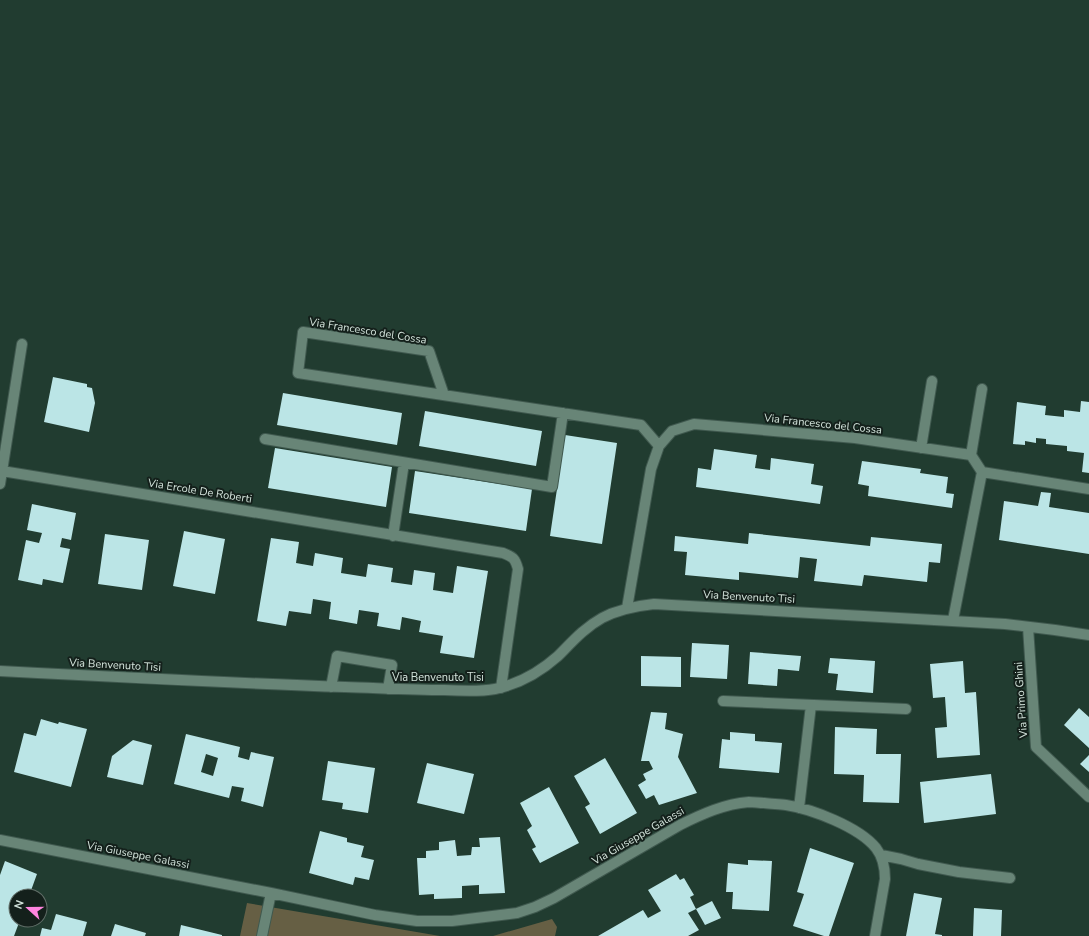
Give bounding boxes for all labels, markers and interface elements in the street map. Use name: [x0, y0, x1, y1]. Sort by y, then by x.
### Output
street label: Via Francesco del Cossa: [307, 314, 428, 348]
street label: Via Francesco del Cossa: [762, 410, 883, 438]
street label: Via Ercole De Roberti: [146, 475, 253, 507]
street label: Via Benvenuto Tisi: [702, 587, 795, 607]
street label: Via Benvenuto Tisi: [68, 655, 161, 675]
street label: Via Primo Ghini: [1011, 662, 1031, 739]
street label: Via Benvenuto Tisi: [391, 670, 484, 685]
street label: Via Giuseppe Galassi: [588, 803, 687, 869]
street label: Via Giuseppe Galassi: [84, 838, 191, 872]
north arrow: [8, 888, 48, 928]
text: N: [11, 898, 28, 911]

